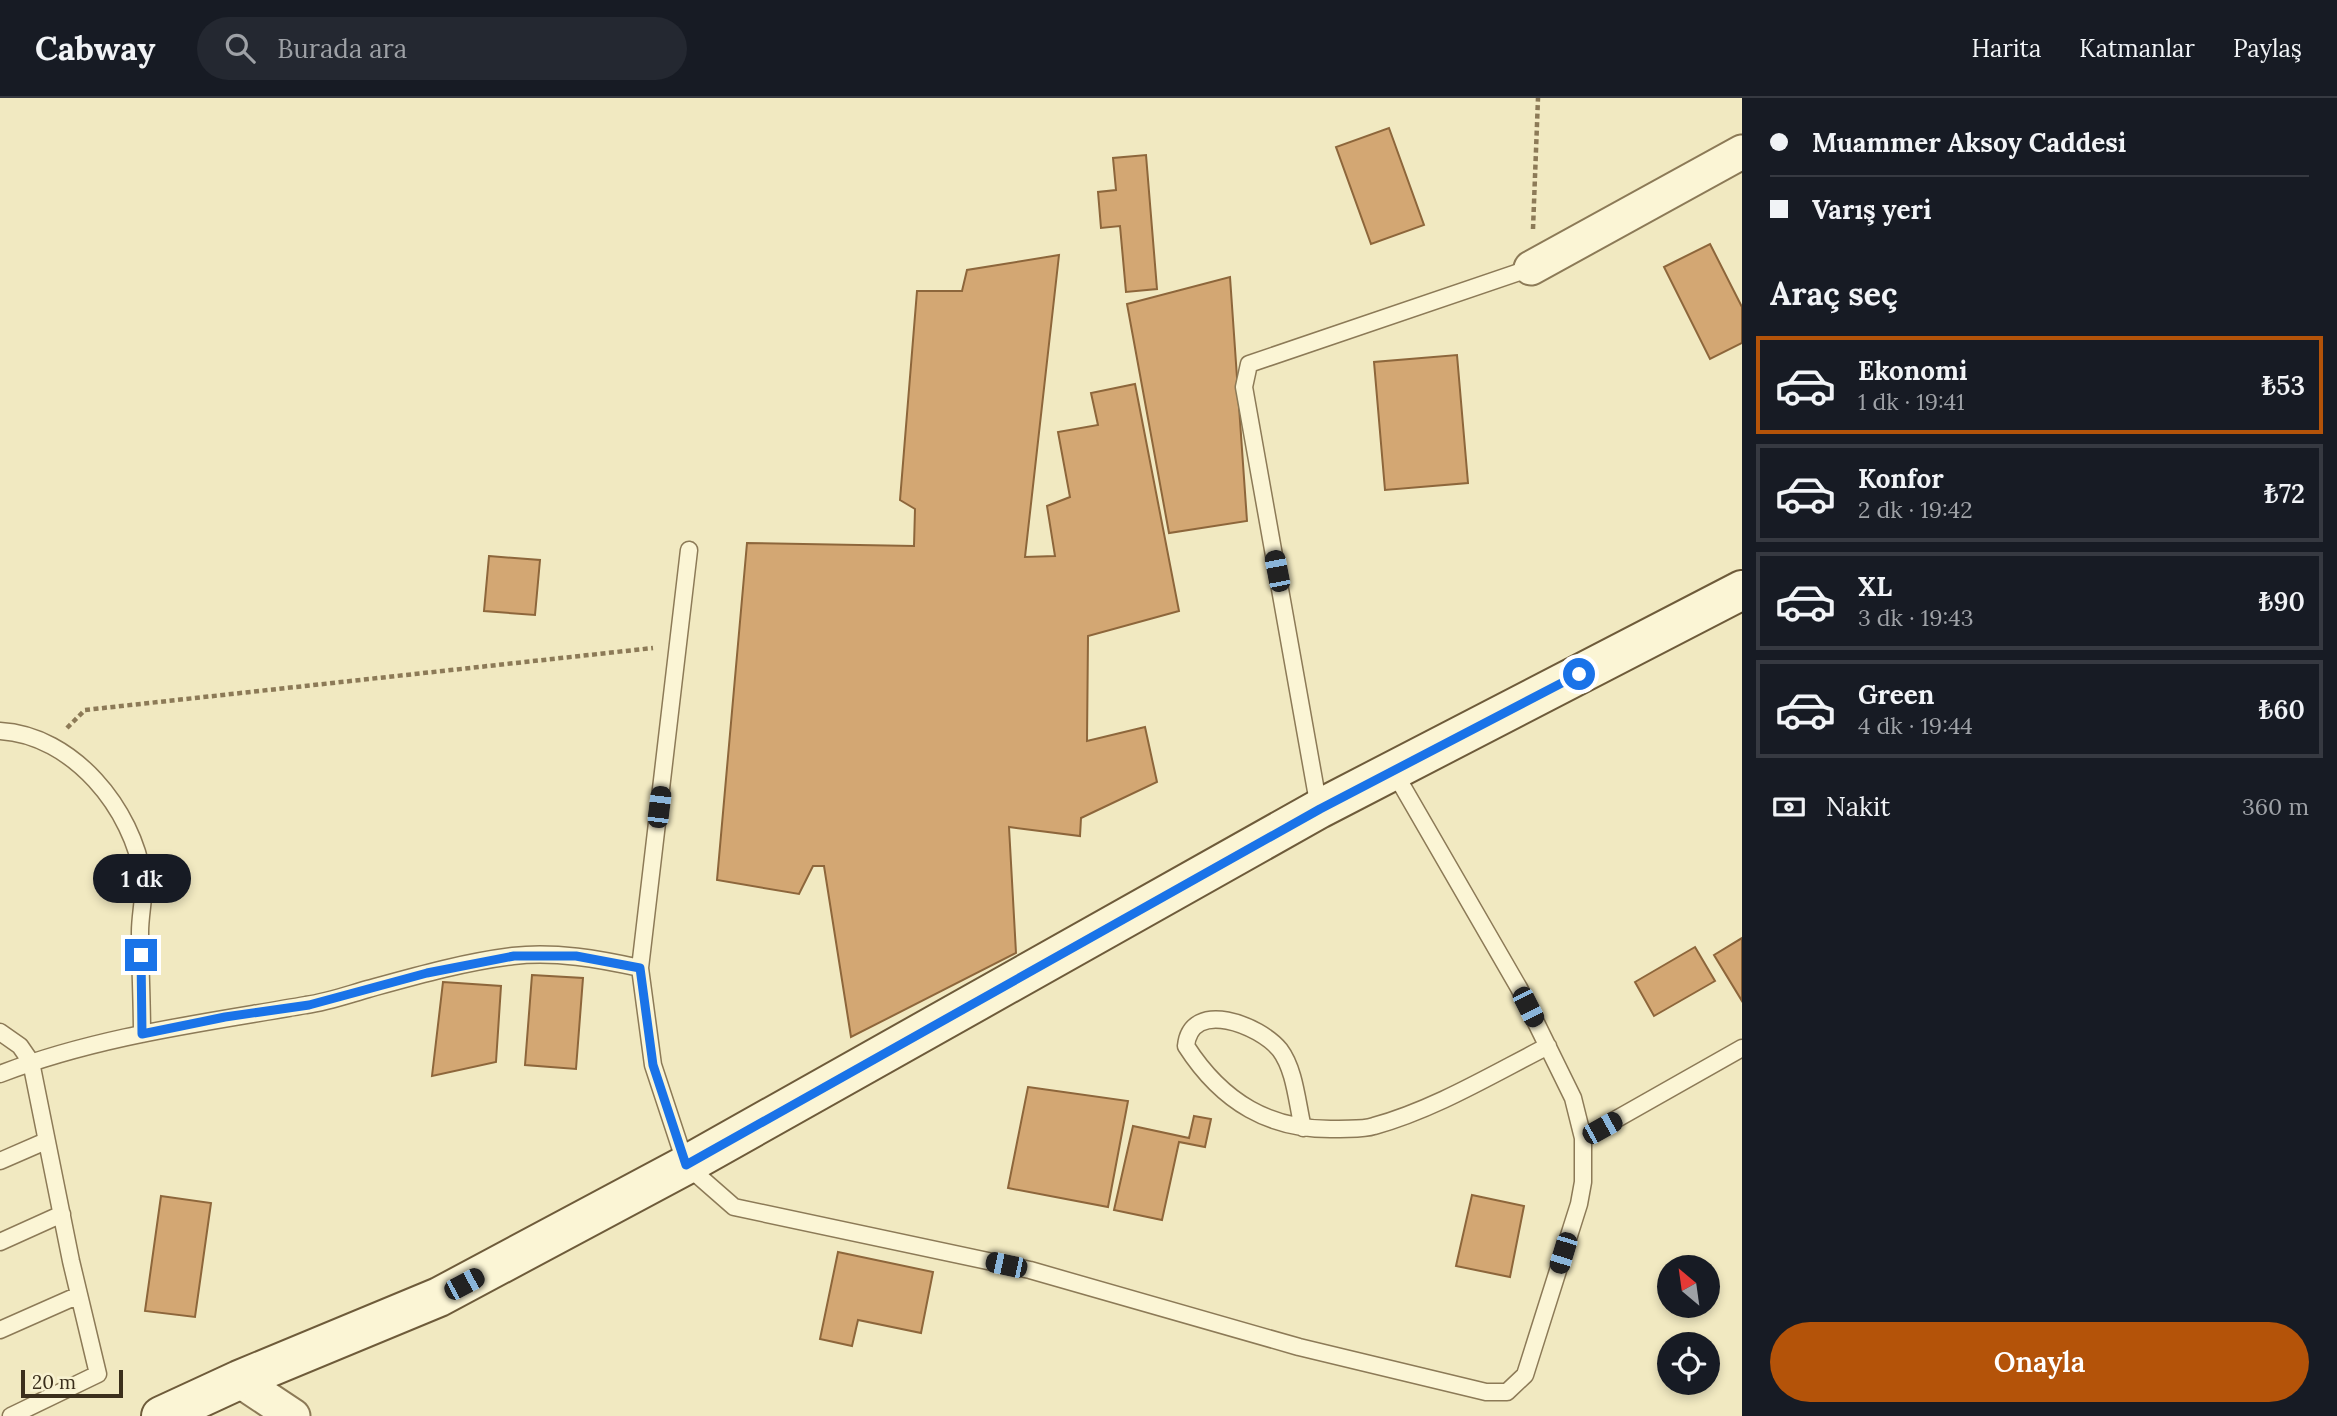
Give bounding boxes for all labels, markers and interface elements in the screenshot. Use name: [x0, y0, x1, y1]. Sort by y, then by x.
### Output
search box: [197, 17, 687, 80]
text: Cabway: [35, 27, 155, 69]
icon: search: [221, 29, 259, 67]
text: Burada ara: [277, 32, 407, 65]
text: Harita: [1972, 33, 2041, 64]
text: Katmanlar: [2079, 33, 2195, 64]
text: Paylaş: [2233, 33, 2302, 64]
text: Muammer Aksoy Caddesi: [1812, 126, 2126, 159]
text: Varış yeri: [1812, 193, 1931, 226]
text: Araç seç: [1770, 273, 1898, 314]
icon: car: [1774, 354, 1837, 417]
text: Ekonomi: [1858, 354, 1967, 387]
text: ₺53: [2261, 369, 2305, 402]
text: 1 dk · 19:41: [1858, 387, 1965, 416]
icon: car: [1774, 462, 1837, 525]
text: Konfor: [1858, 462, 1944, 495]
text: ₺72: [2264, 477, 2305, 510]
text: 2 dk · 19:42: [1858, 495, 1973, 524]
car: [1263, 548, 1292, 594]
icon: car: [1774, 570, 1837, 633]
text: XL: [1858, 570, 1892, 603]
text: ₺90: [2259, 585, 2305, 618]
text: 3 dk · 19:43: [1858, 603, 1974, 632]
route start: [1563, 658, 1595, 690]
icon: car: [1774, 678, 1837, 741]
text: Green: [1858, 678, 1934, 711]
text: ₺60: [2259, 693, 2305, 726]
text: 4 dk · 19:44: [1858, 711, 1973, 740]
car: [647, 785, 672, 829]
icon: cash: [1770, 788, 1808, 826]
text: Nakit: [1826, 790, 1890, 823]
text: 360 m: [2242, 792, 2309, 821]
callout: 1 dk: [92, 854, 190, 902]
text: 1 dk: [121, 864, 163, 893]
route end: [125, 939, 157, 971]
car: [1510, 984, 1547, 1030]
car: [1579, 1109, 1626, 1147]
car: [1547, 1230, 1580, 1276]
car: [984, 1250, 1029, 1280]
north arrow: [1657, 1255, 1720, 1318]
map controls: [1657, 1255, 1720, 1395]
car: [441, 1265, 488, 1303]
button: Onayla: [1770, 1322, 2309, 1402]
button: locate: [1657, 1332, 1720, 1395]
scale bar: [21, 1367, 122, 1399]
text: 20 m: [32, 1370, 76, 1394]

